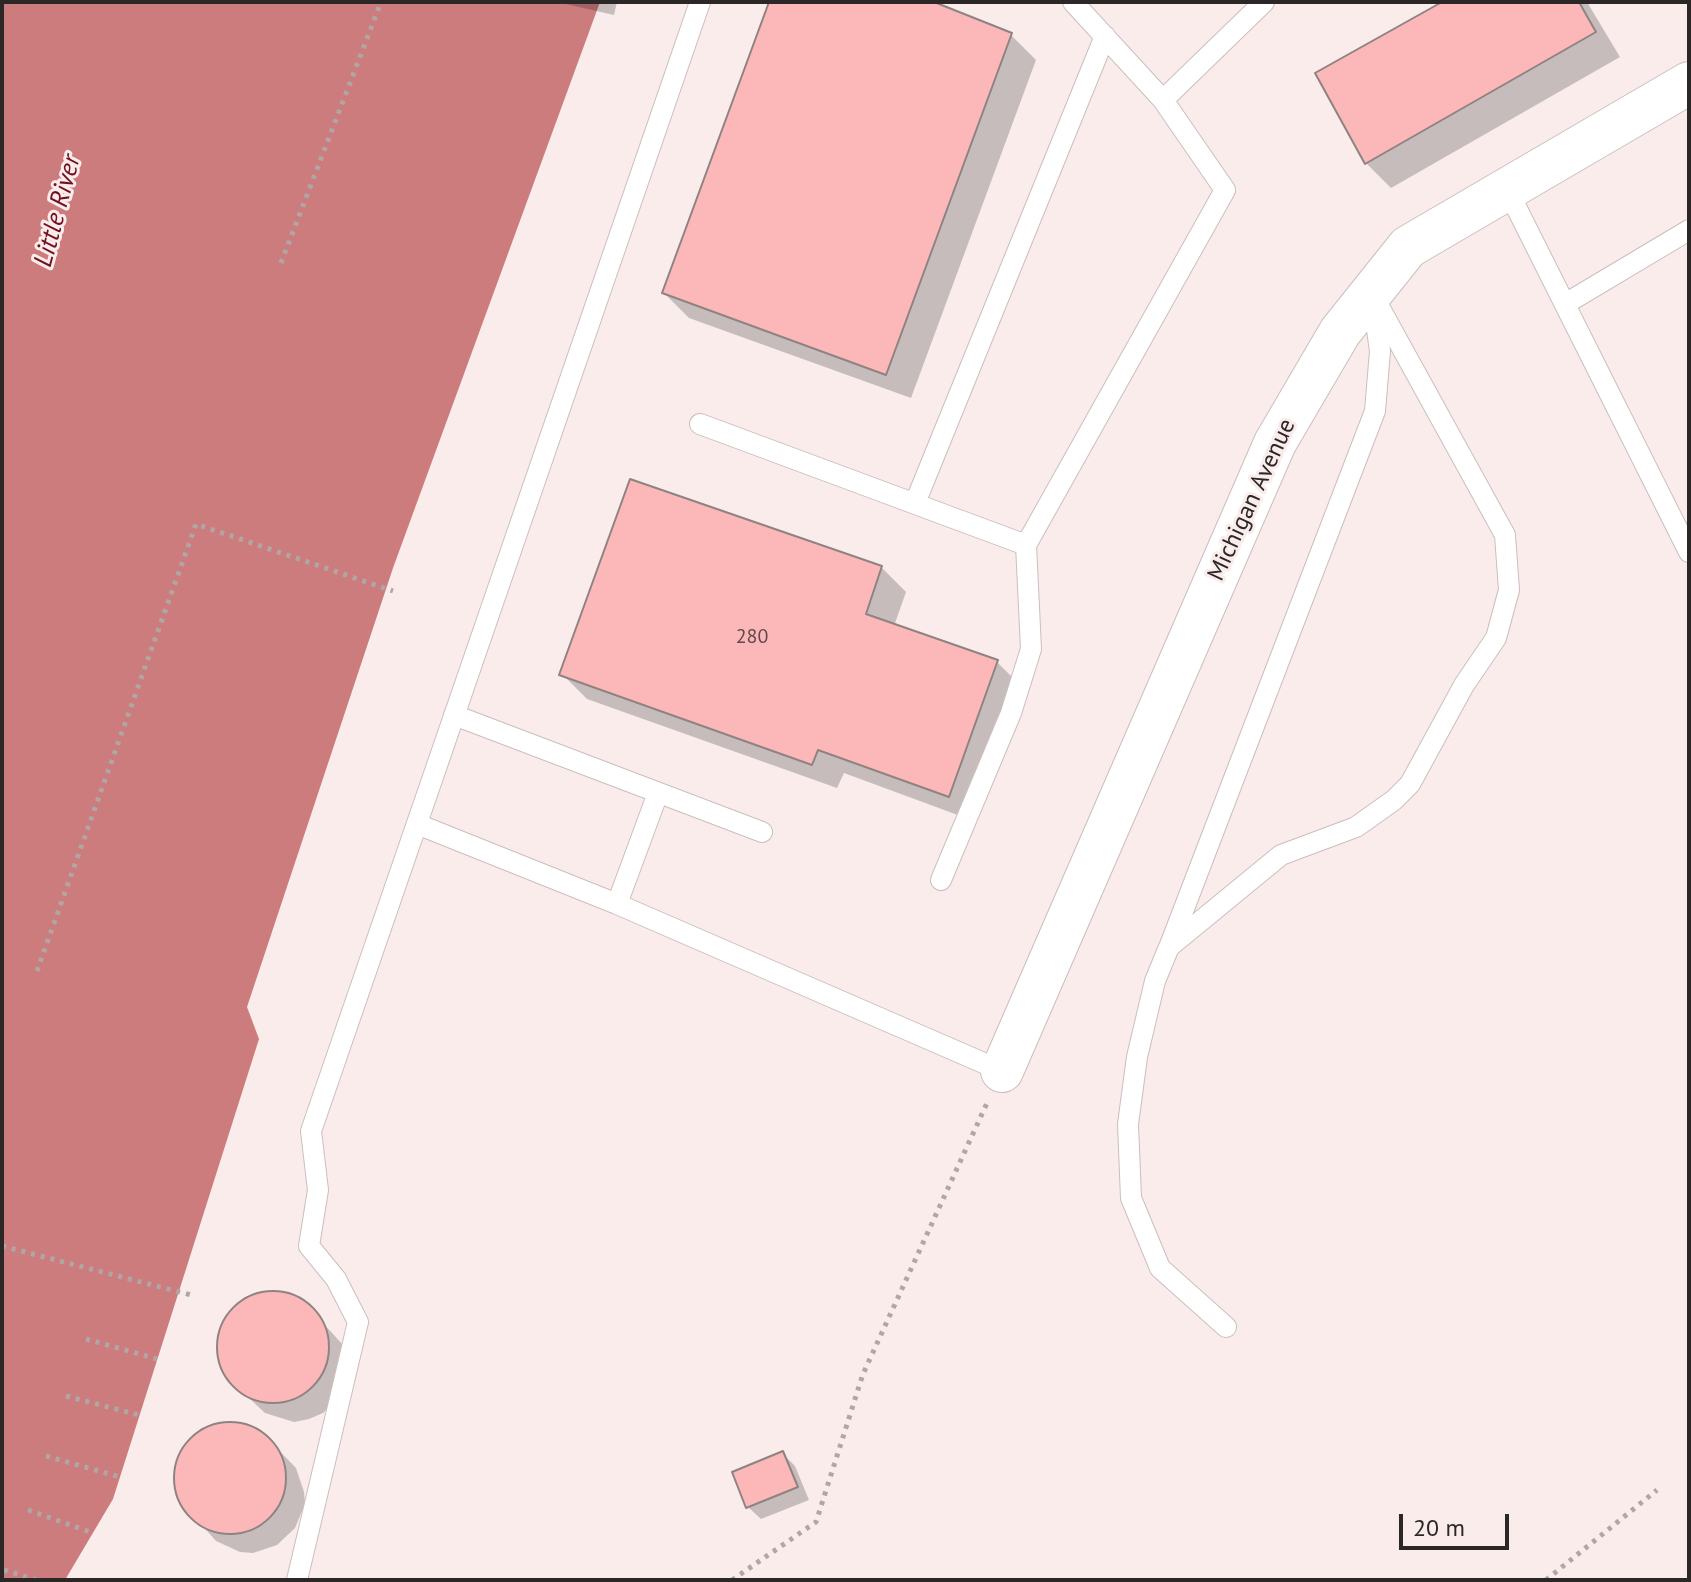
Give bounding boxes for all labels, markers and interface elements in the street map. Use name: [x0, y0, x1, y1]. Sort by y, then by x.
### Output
water label: Little River: [28, 152, 88, 270]
street label: Michigan Avenue: [1202, 415, 1302, 585]
house number: 280: [736, 625, 768, 649]
scale bar: [1403, 1498, 1513, 1548]
text: 20 m: [1413, 1512, 1465, 1543]

